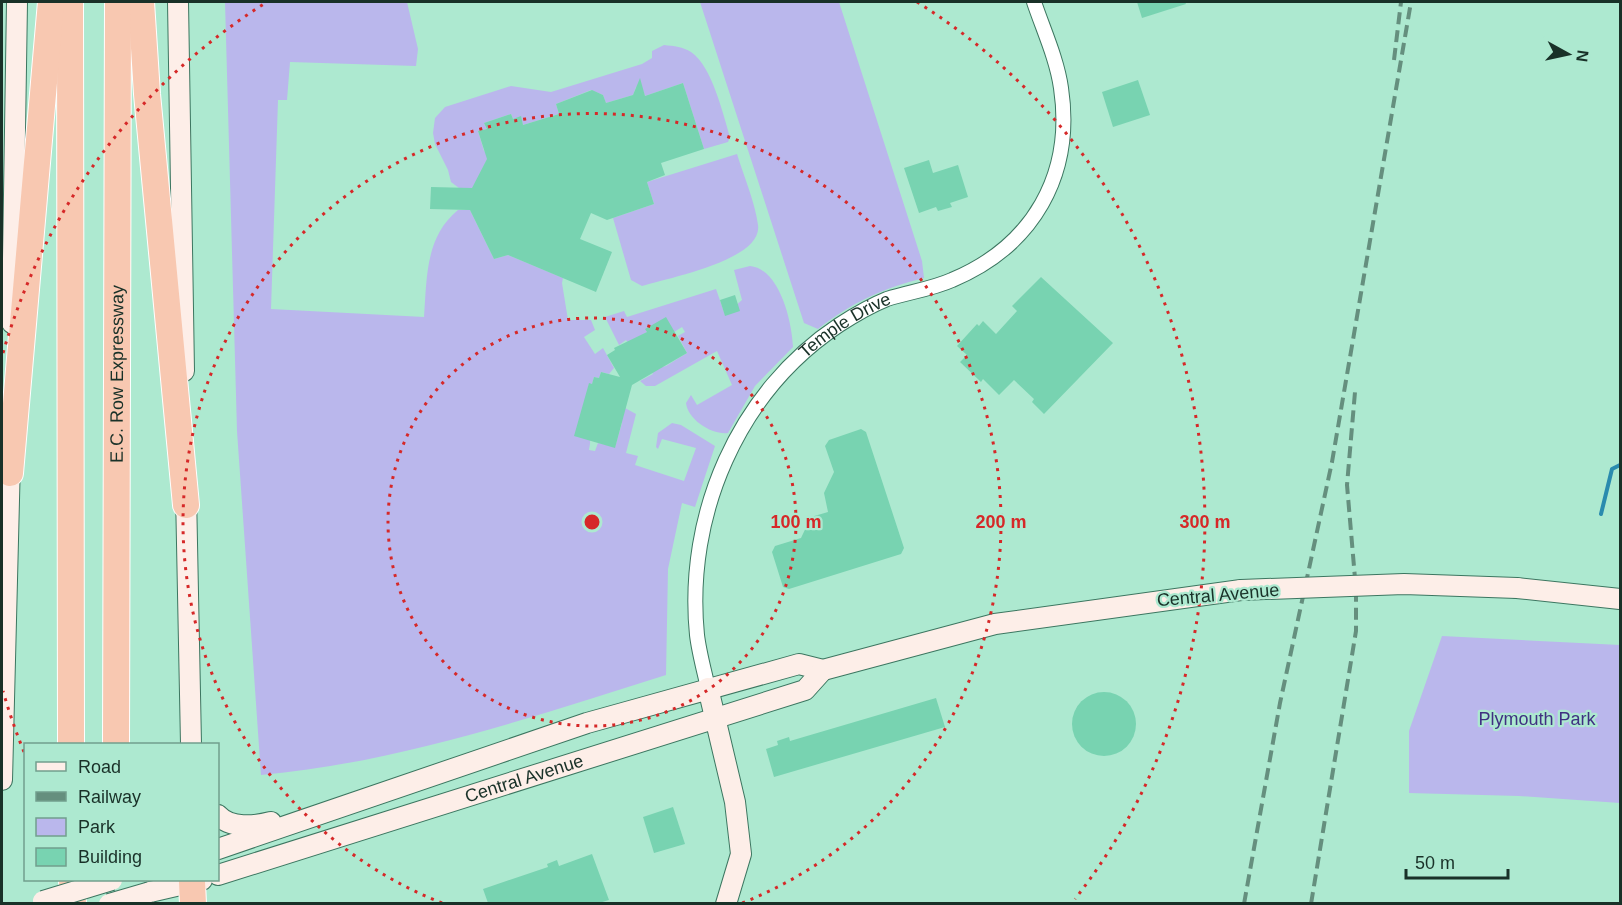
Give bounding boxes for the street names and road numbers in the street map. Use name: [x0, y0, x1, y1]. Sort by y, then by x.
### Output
street label: E.C. Row Expressway: [107, 285, 127, 463]
street label: Temple Drive: [795, 289, 894, 362]
street label: Central Avenue: [1156, 580, 1280, 610]
street label: Central Avenue: [463, 751, 586, 807]

